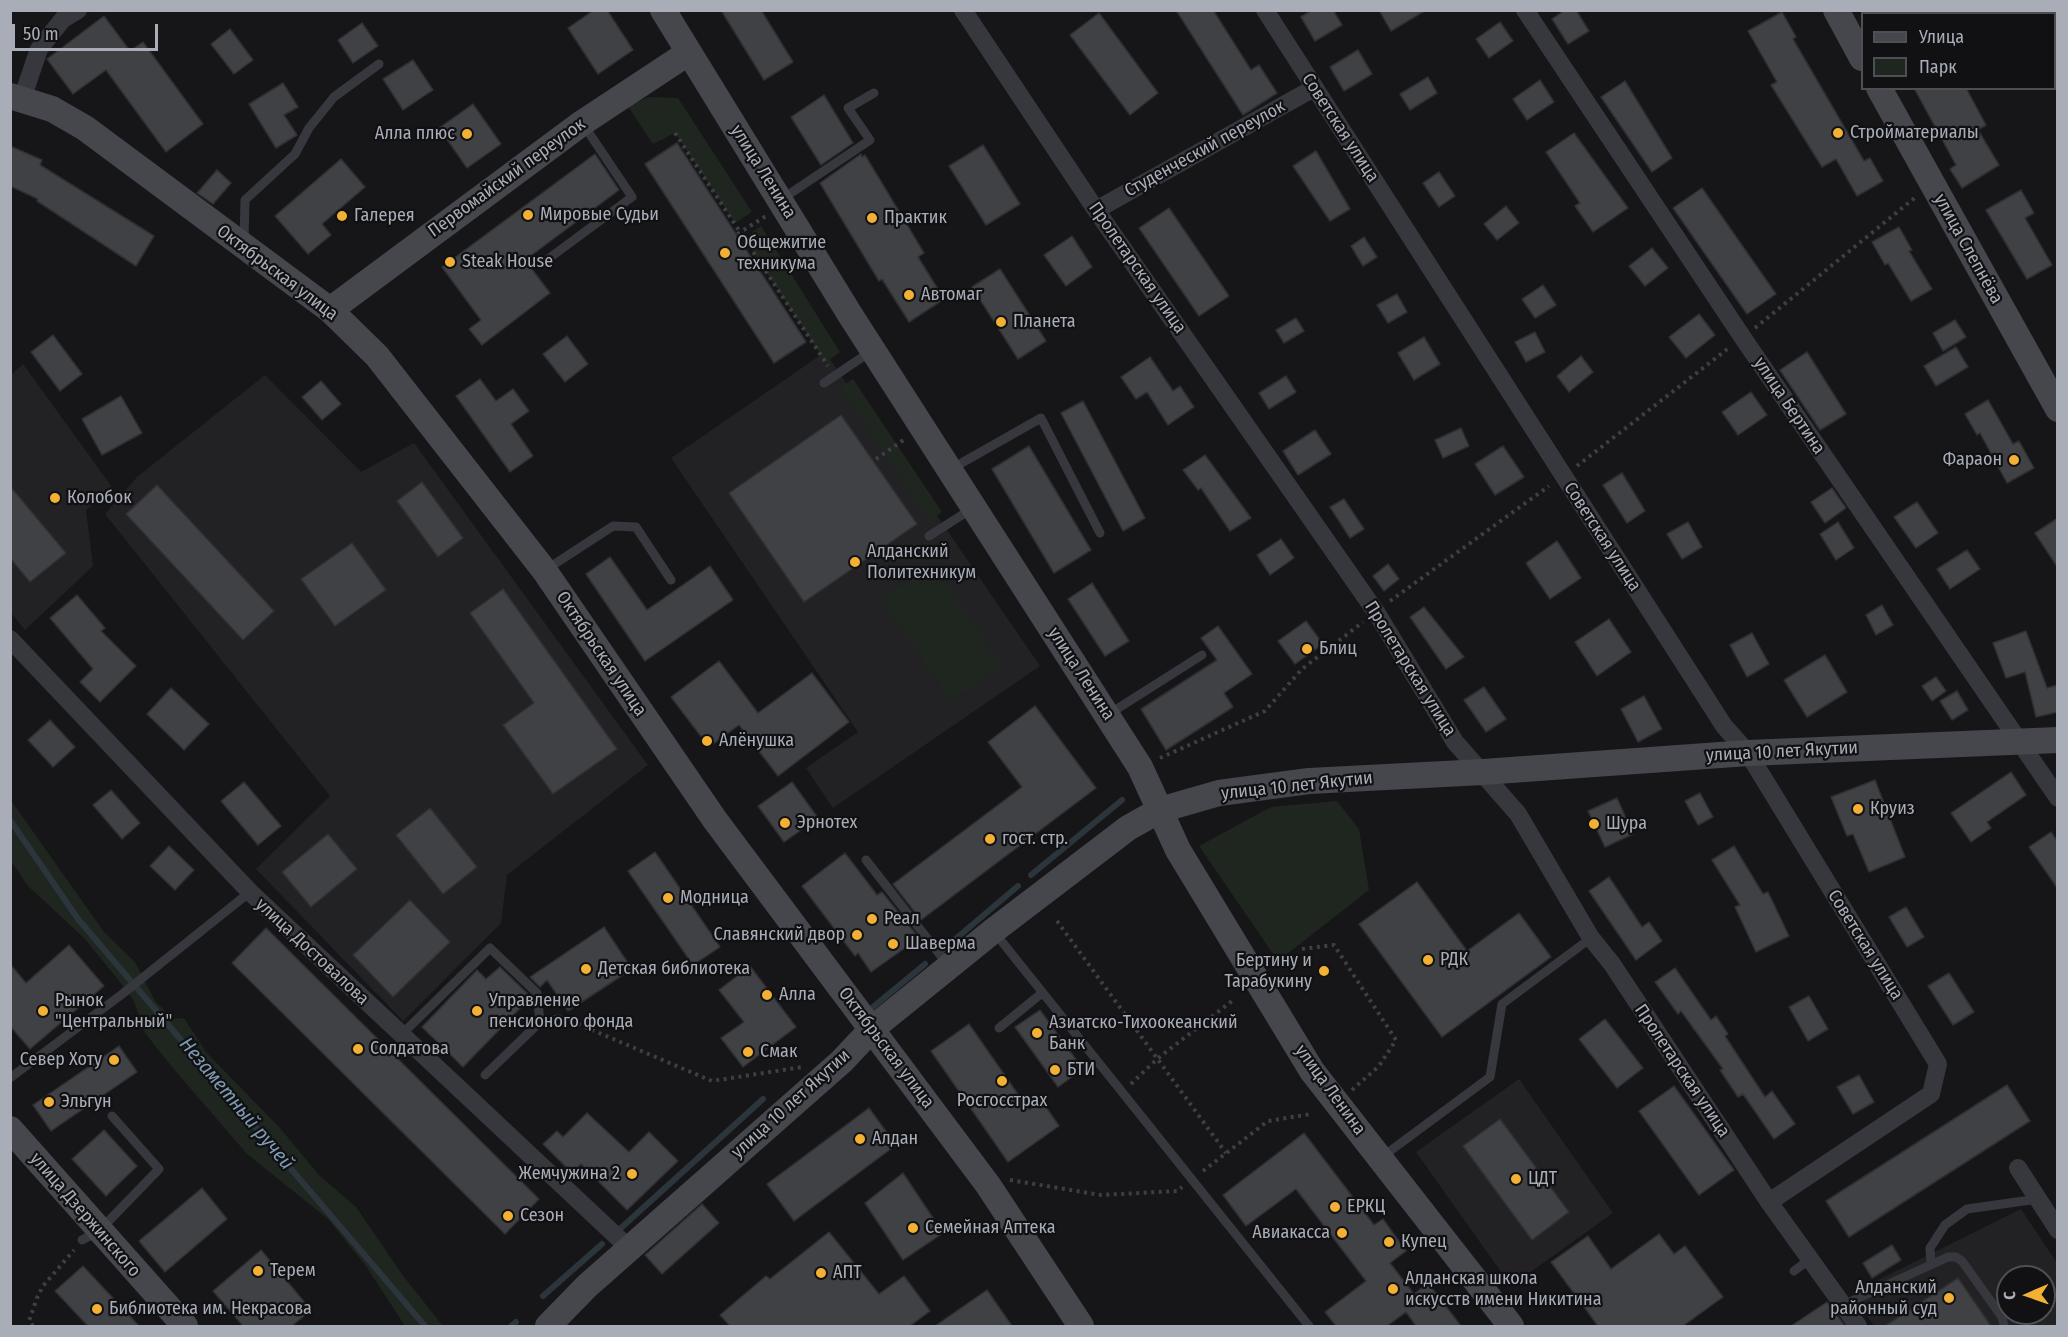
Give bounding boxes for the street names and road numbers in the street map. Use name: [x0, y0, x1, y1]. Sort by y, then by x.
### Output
street label: Советская улица: [1297, 69, 1383, 187]
street label: Студенческий переулок: [1121, 96, 1289, 202]
street label: Первомайский переулок: [424, 114, 590, 242]
street label: улица Ленина: [726, 121, 800, 223]
street label: улица Слепнёва: [1929, 190, 2007, 308]
street label: Пролетарская улица: [1084, 198, 1190, 338]
street label: Октябрьская улица: [212, 220, 342, 326]
street label: улица Бертина: [1749, 353, 1829, 459]
street label: Советская улица: [1559, 478, 1645, 596]
street label: Октябрьская улица: [551, 588, 651, 720]
street label: Пролетарская улица: [1360, 597, 1460, 741]
street label: улица Ленина: [1043, 623, 1119, 725]
street label: улица 10 лет Якутии: [1705, 737, 1859, 767]
street label: улица 10 лет Якутии: [1220, 767, 1374, 805]
street label: Советская улица: [1823, 886, 1907, 1004]
street label: улица Достовалова: [251, 894, 373, 1010]
street label: Октябрьская улица: [833, 983, 939, 1113]
street label: Пролетарская улица: [1630, 1001, 1734, 1141]
street label: улица Ленина: [1290, 1041, 1370, 1139]
street label: улица 10 лет Якутии: [727, 1045, 855, 1163]
street label: улица Дзержинского: [25, 1148, 145, 1282]

